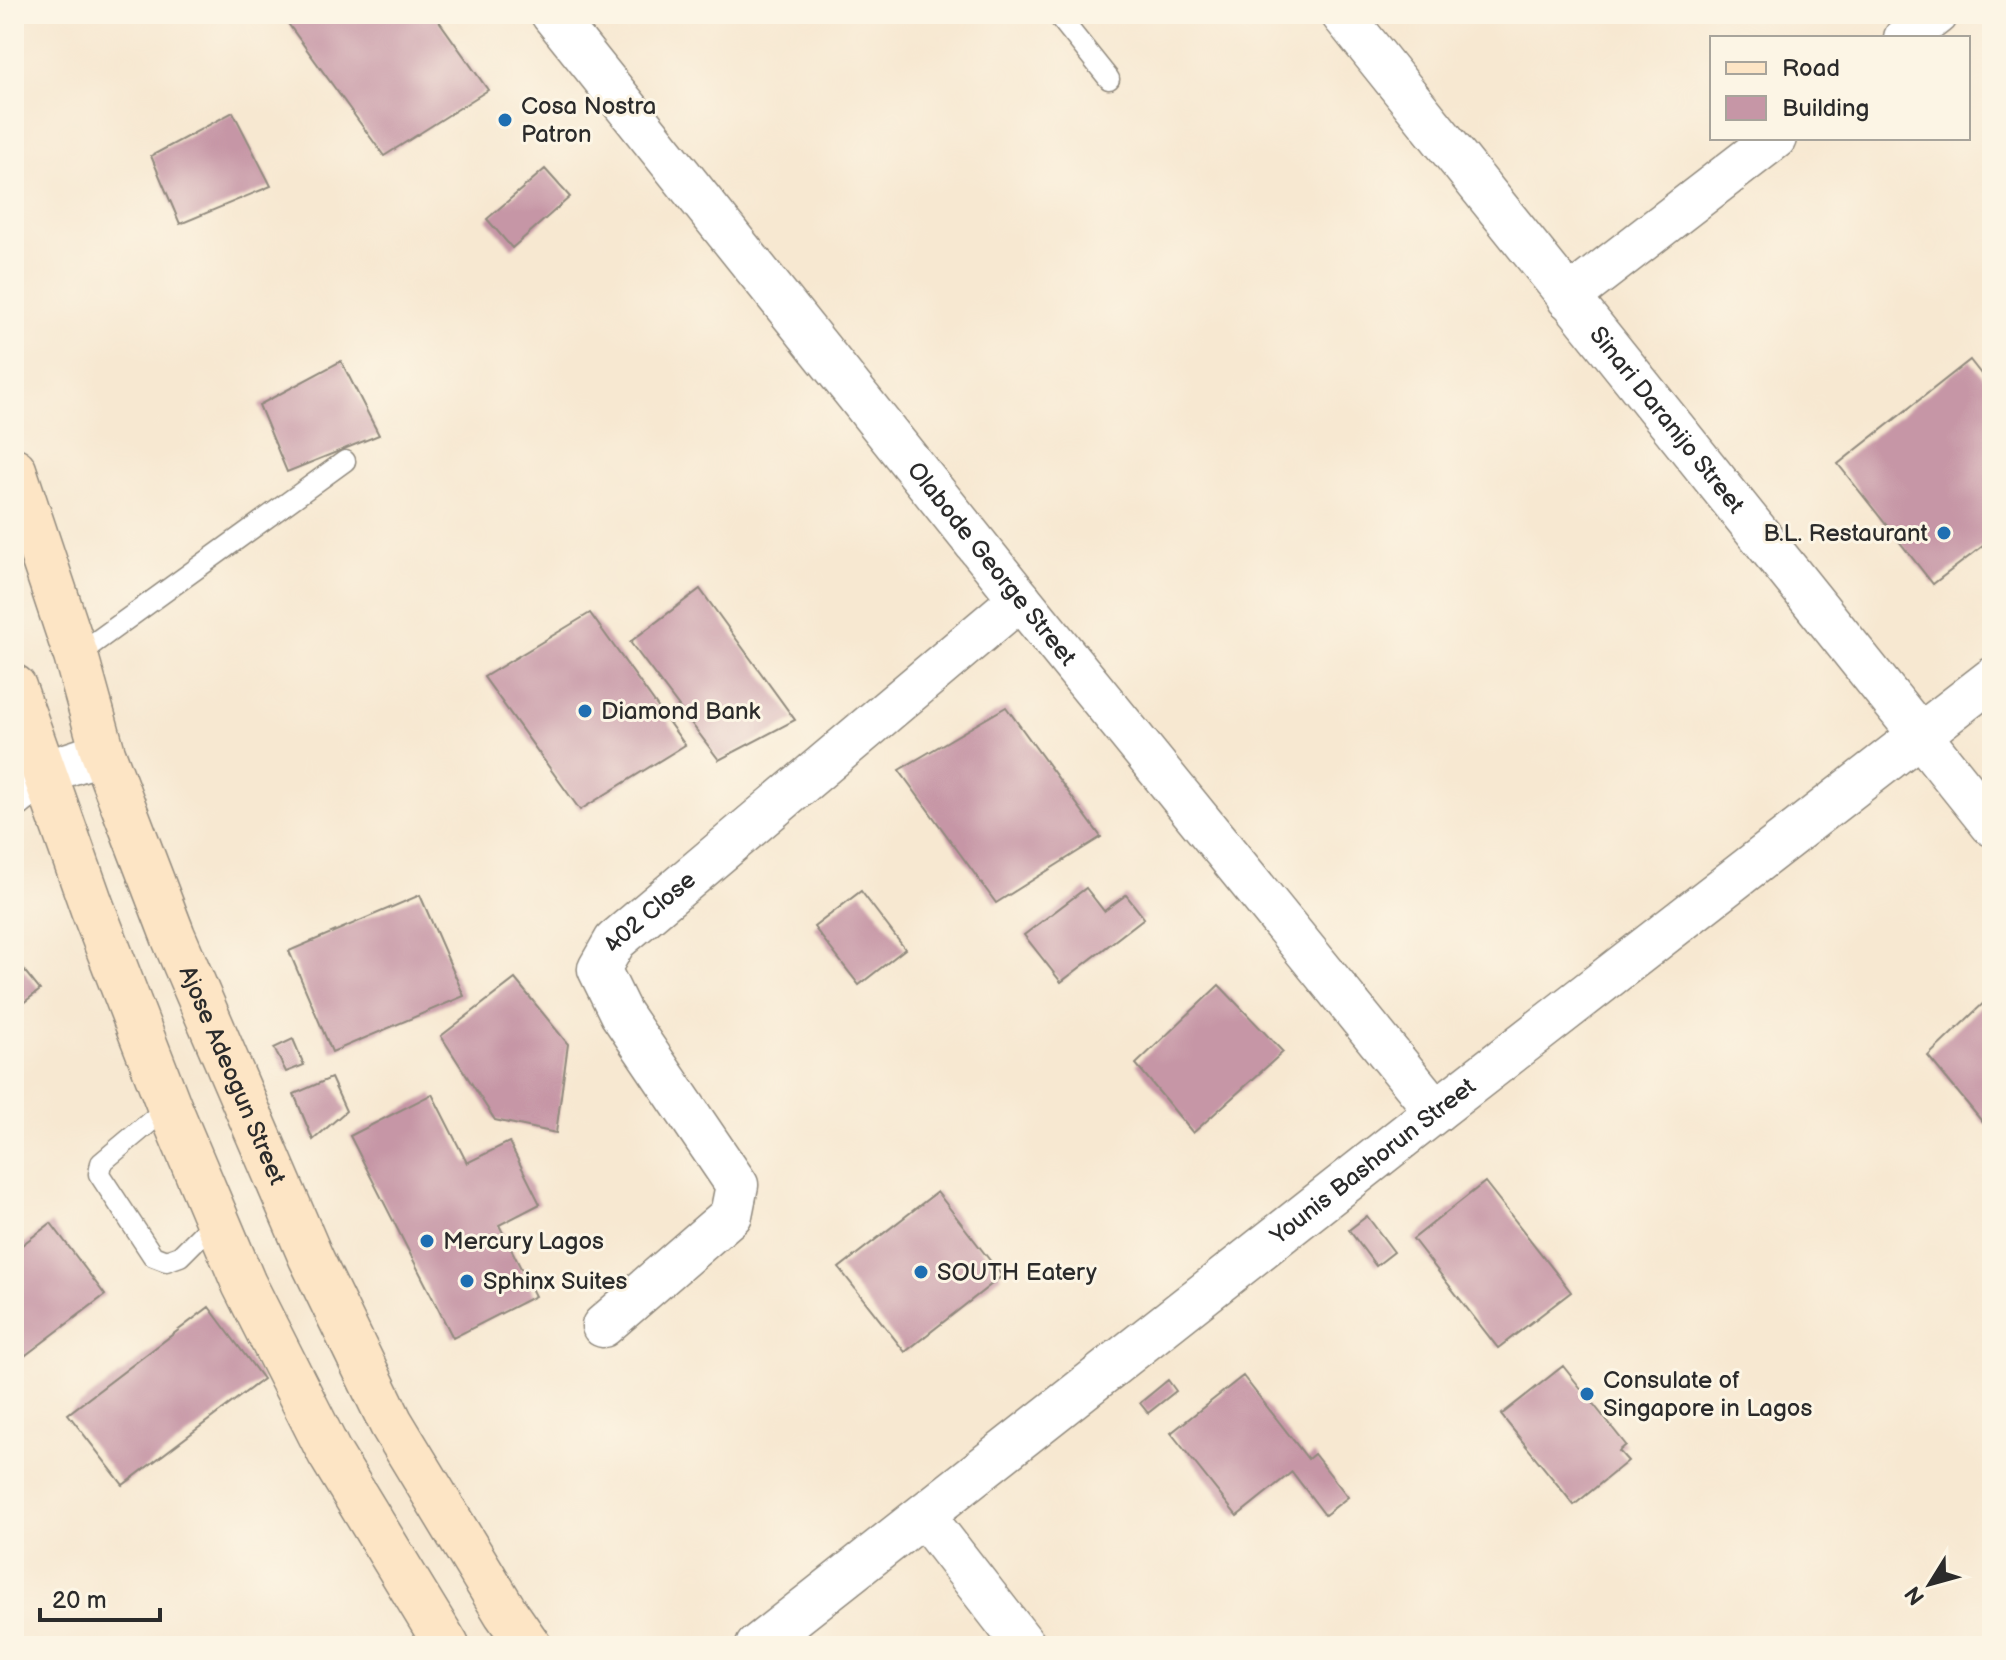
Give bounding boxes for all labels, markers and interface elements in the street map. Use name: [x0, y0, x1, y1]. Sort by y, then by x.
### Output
legend: [1710, 36, 1970, 140]
text: Road: [1782, 54, 1840, 83]
place label: Cosa Nostra Patron: [521, 92, 656, 149]
text: Building: [1782, 94, 1869, 123]
marker: Cosa Nostra Patron: [496, 111, 514, 129]
street label: Sinari Daranijo Street: [1583, 321, 1751, 520]
street label: Olabode George Street: [901, 456, 1083, 672]
place label: B.L. Restaurant: [1763, 519, 1929, 548]
marker: B.L. Restaurant: [1935, 524, 1953, 542]
place label: Diamond Bank: [601, 697, 761, 726]
marker: Diamond Bank: [576, 702, 594, 720]
street label: 402 Close: [598, 865, 702, 958]
street label: Ajose Adeogun Street: [172, 961, 292, 1190]
street label: Younis Bashorun Street: [1264, 1071, 1482, 1251]
place label: Mercury Lagos: [443, 1227, 604, 1256]
marker: Mercury Lagos: [418, 1232, 436, 1250]
place label: SOUTH Eatery: [937, 1258, 1097, 1287]
marker: SOUTH Eatery: [912, 1263, 930, 1281]
place label: Sphinx Suites: [483, 1267, 627, 1296]
marker: Sphinx Suites: [458, 1272, 476, 1290]
place label: Consulate of Singapore in Lagos: [1603, 1366, 1812, 1423]
marker: Consulate of Singapore in Lagos: [1578, 1385, 1596, 1403]
north arrow: [1890, 1544, 1970, 1624]
scale bar: [40, 1572, 160, 1622]
text: N: [1899, 1580, 1931, 1610]
text: 20 m: [52, 1586, 107, 1615]

